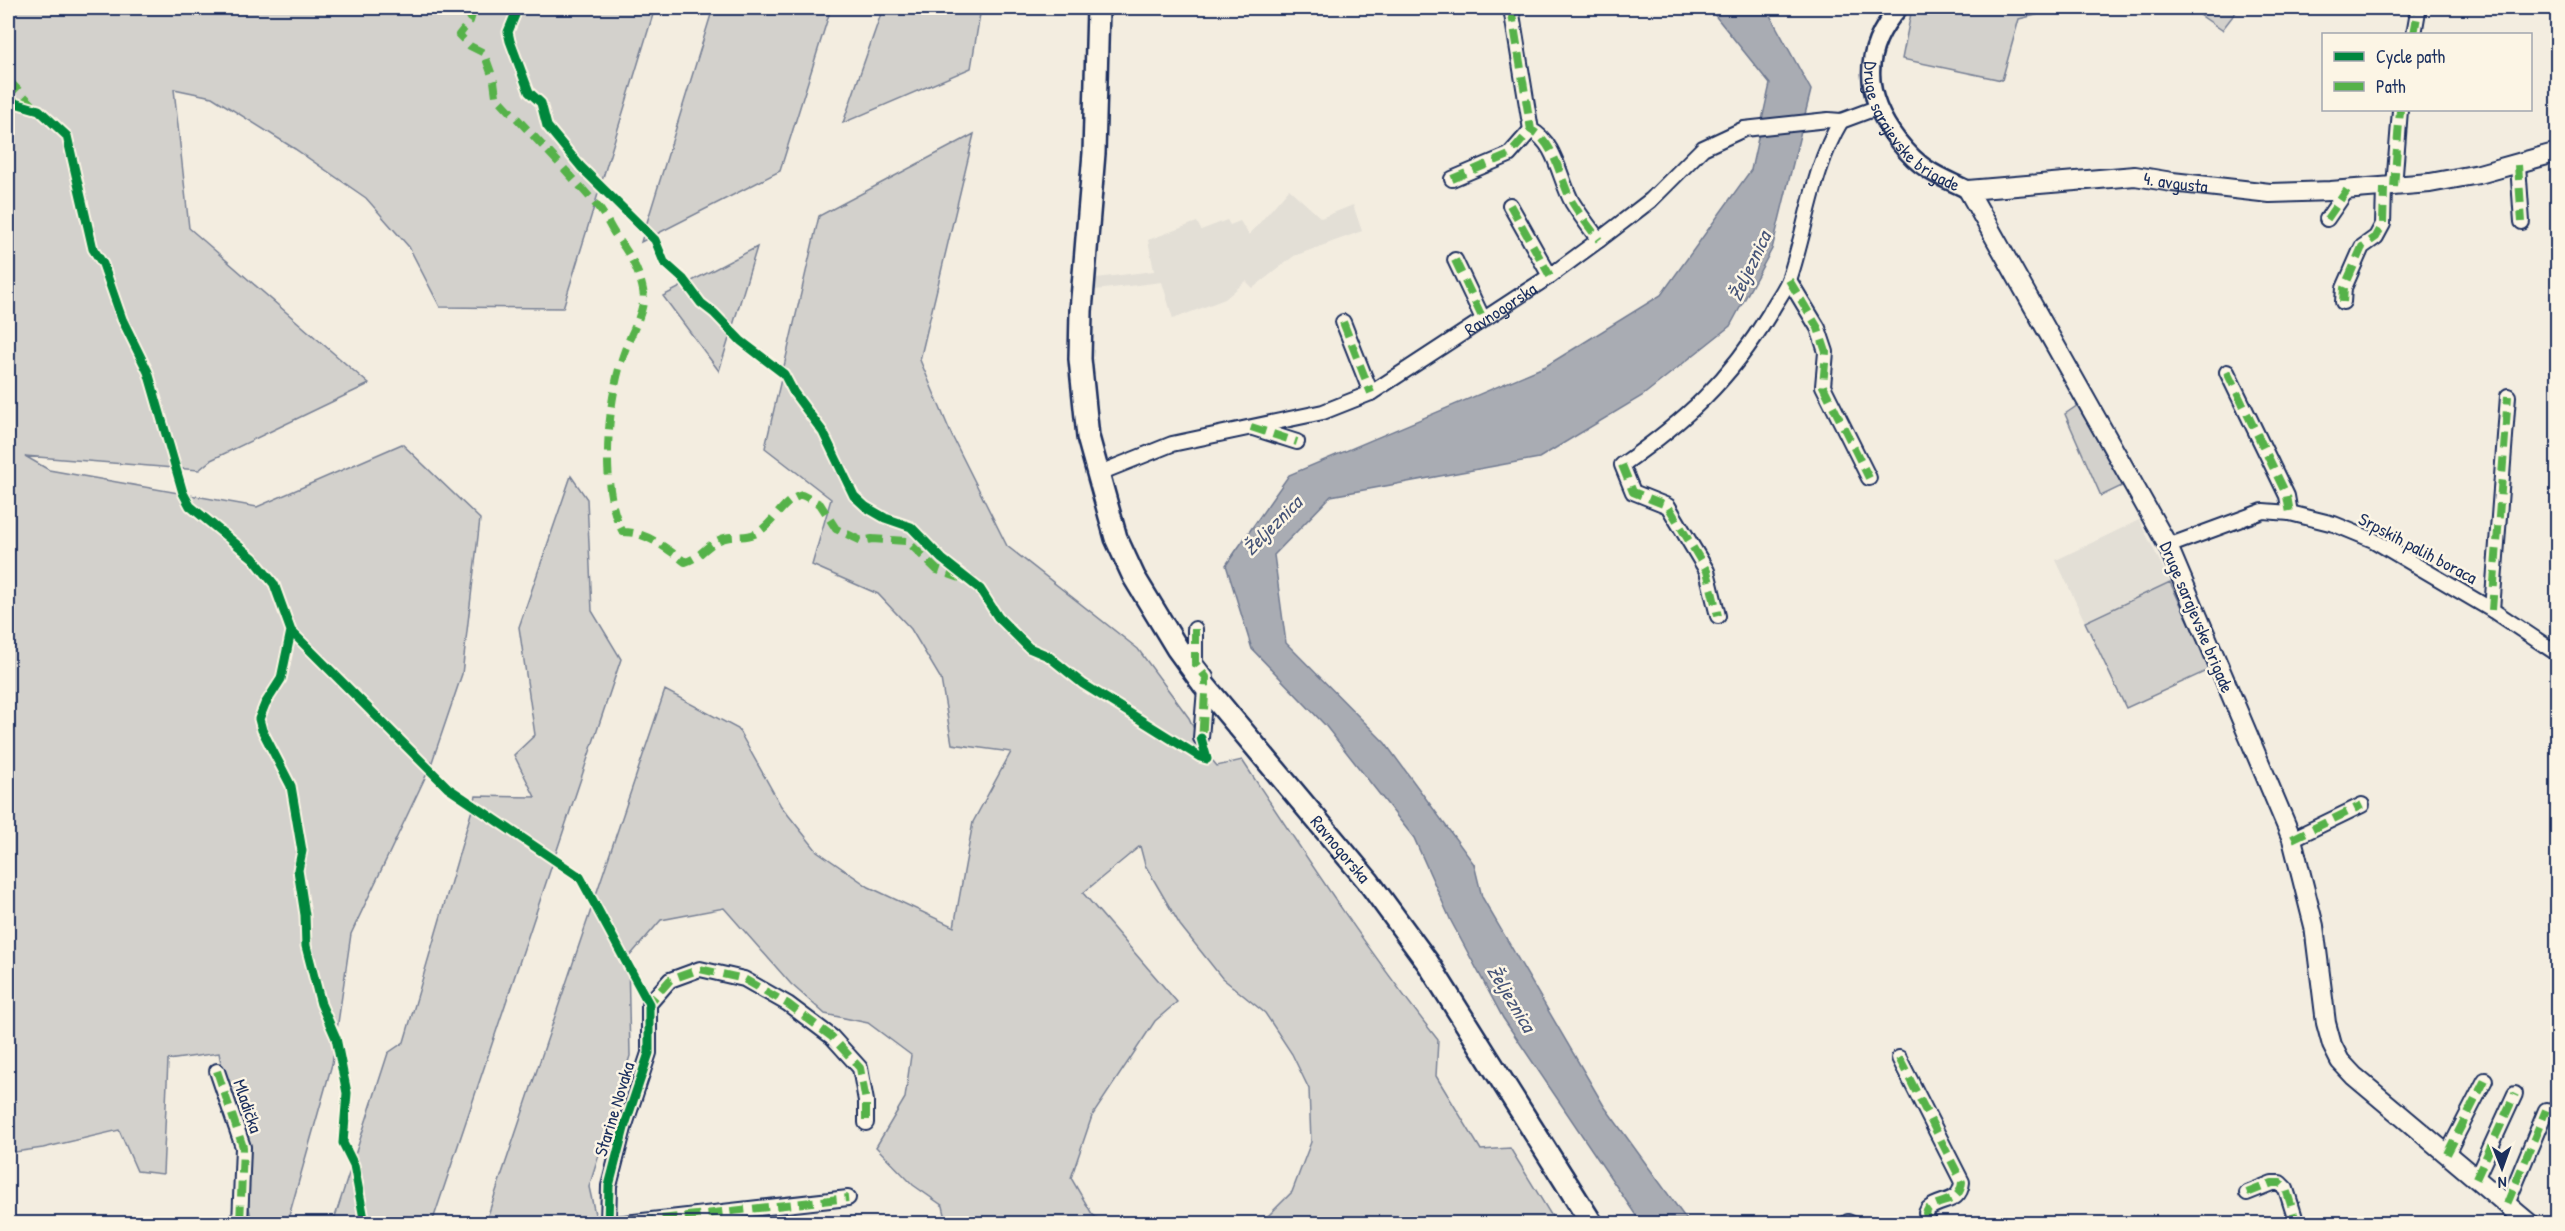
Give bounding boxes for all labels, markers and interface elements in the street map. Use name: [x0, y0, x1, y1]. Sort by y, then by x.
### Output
legend: [2322, 33, 2532, 111]
text: Cycle path: [2376, 44, 2446, 69]
street label: Druge sarajevske brigade: [1859, 61, 1964, 197]
text: Path: [2376, 74, 2406, 99]
street label: 4. avgusta: [2142, 165, 2209, 198]
water label: Željeznica: [1721, 225, 1778, 305]
street label: Ravnogorska: [1459, 276, 1541, 341]
water label: Željeznica: [1236, 488, 1309, 561]
street label: Srpskih palih boraca: [2354, 506, 2482, 590]
street label: Druge sarajevske brigade: [2154, 538, 2240, 696]
street label: Ravnogorska: [1305, 809, 1377, 888]
water label: Željeznica: [1481, 959, 1544, 1038]
street label: Starine Novaka: [588, 1059, 640, 1159]
street label: Mladička: [227, 1076, 269, 1136]
north arrow: [2472, 1138, 2532, 1198]
text: N: [2497, 1172, 2507, 1194]

